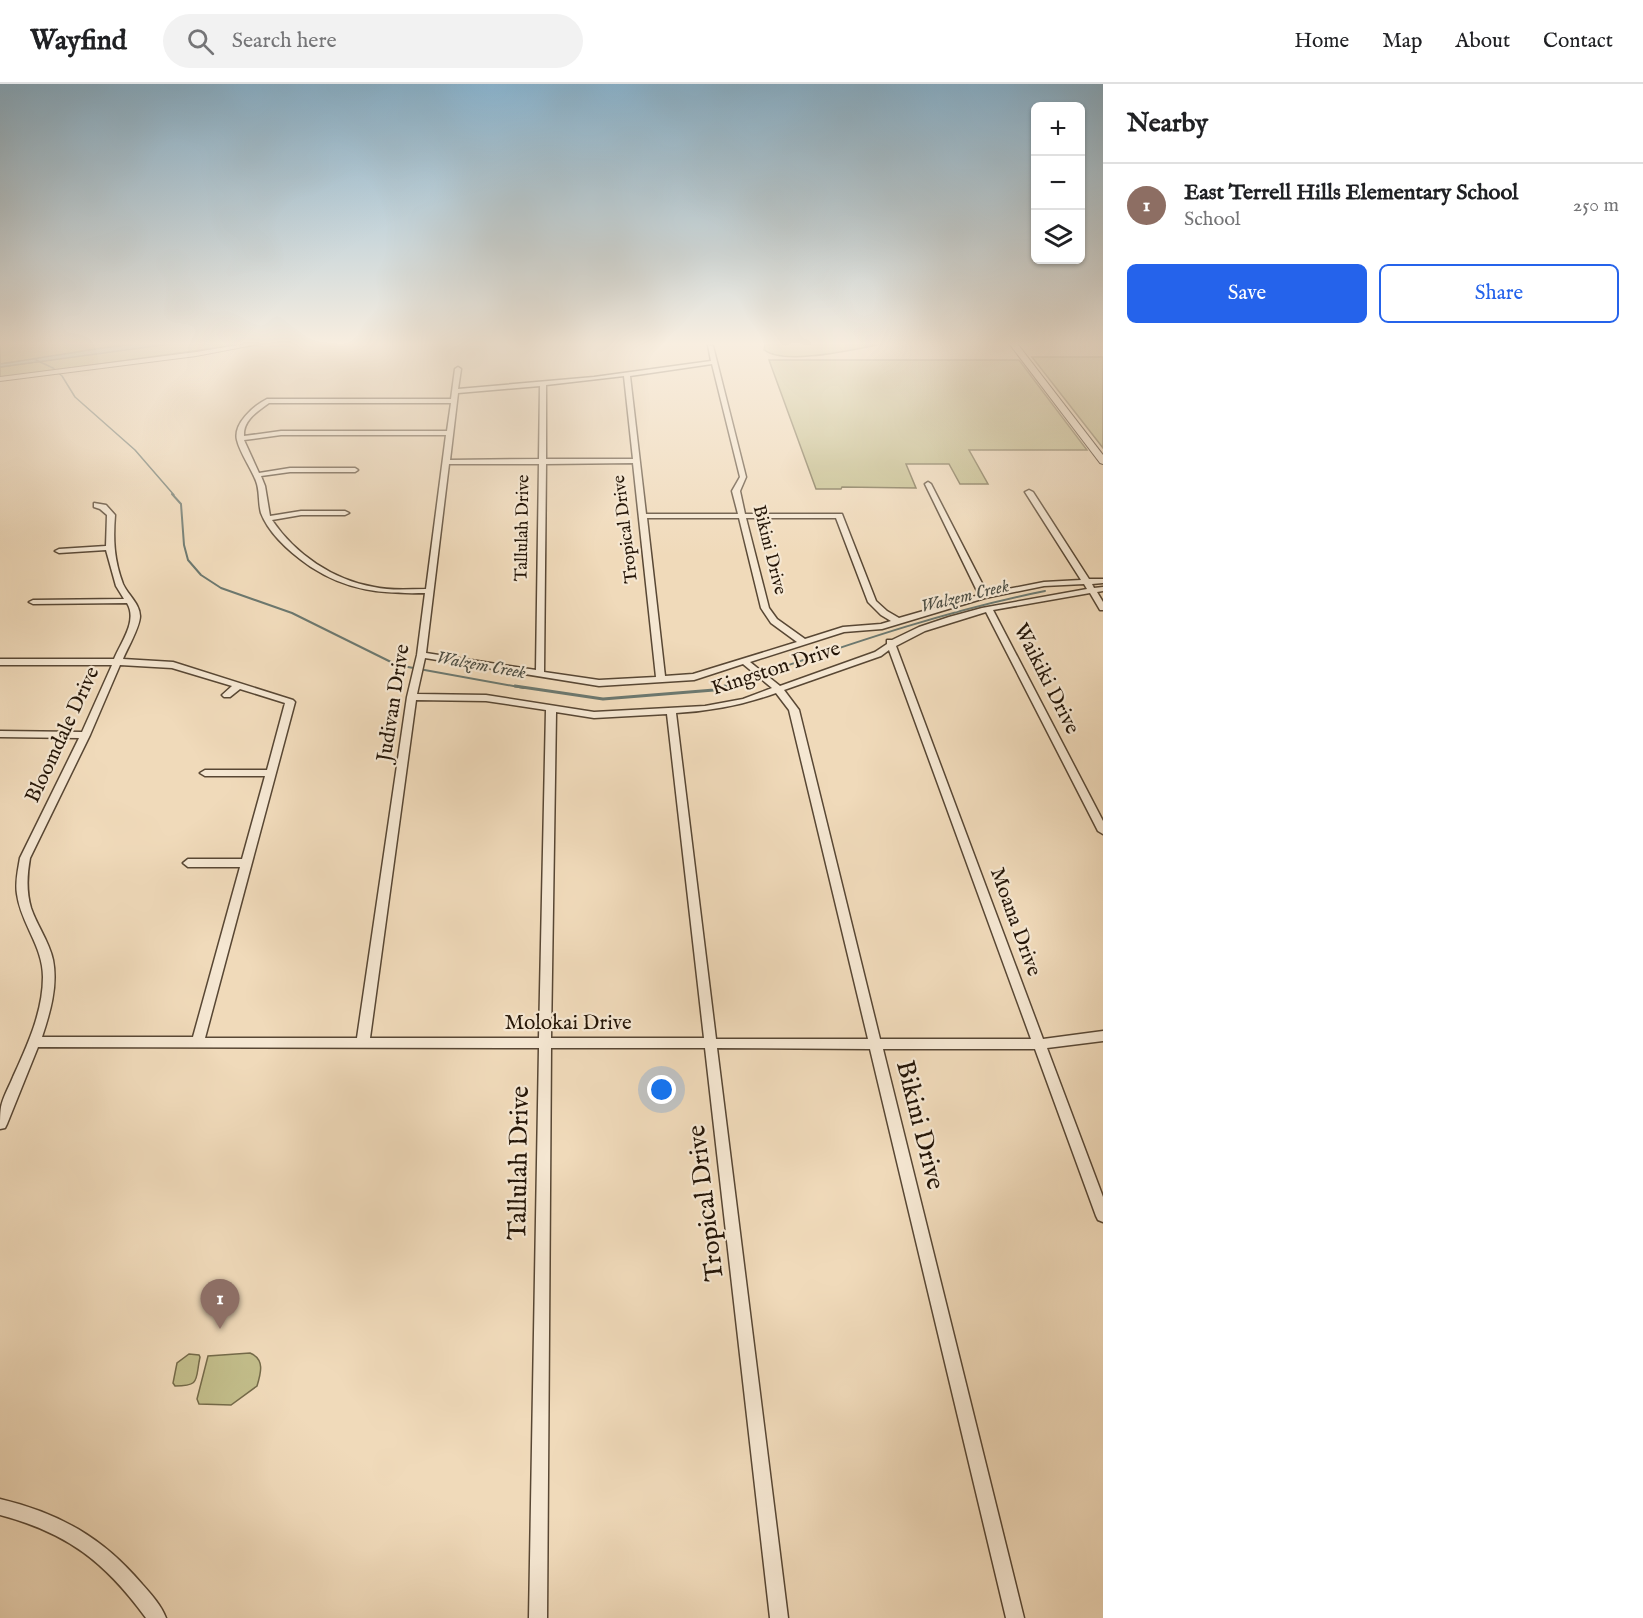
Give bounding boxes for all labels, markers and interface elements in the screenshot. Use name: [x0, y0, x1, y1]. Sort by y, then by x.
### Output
search box: [163, 14, 583, 68]
text: Wayfind: [30, 24, 127, 59]
icon: search: [184, 25, 217, 58]
text: Search here: [232, 27, 337, 55]
text: Home: [1294, 28, 1349, 55]
text: Map: [1382, 28, 1422, 55]
text: About: [1455, 28, 1510, 55]
text: Contact: [1543, 28, 1613, 55]
map controls: [1031, 102, 1085, 264]
button: +: [1031, 102, 1085, 156]
text: Nearby: [1127, 107, 1208, 140]
button: −: [1031, 156, 1085, 210]
text: East Terrell Hills Elementary School: [1184, 179, 1518, 207]
text: 1: [1143, 193, 1150, 218]
text: 250 m: [1573, 193, 1619, 218]
text: School: [1184, 207, 1240, 232]
button: layers: [1031, 210, 1085, 264]
button: Save: [1127, 264, 1367, 323]
button: Share: [1379, 264, 1619, 323]
street label: Tallulah Drive: [511, 474, 535, 582]
street label: Tropical Drive: [608, 474, 644, 584]
street label: Bikini Drive: [747, 503, 791, 597]
water label: Walzem Creek: [918, 575, 1012, 619]
street label: Waikiki Drive: [1007, 619, 1086, 739]
street label: Kingston Drive: [708, 635, 844, 703]
street label: Judivan Drive: [371, 642, 417, 766]
water label: Walzem Creek: [435, 647, 527, 685]
street label: Bloomdale Drive: [20, 662, 107, 807]
street label: Moana Drive: [983, 864, 1047, 980]
street label: Molokai Drive: [504, 1010, 632, 1037]
street label: Bikini Drive: [888, 1057, 952, 1193]
your location: [647, 1075, 676, 1104]
street label: Tallulah Drive: [501, 1086, 537, 1240]
street label: Tropical Drive: [680, 1123, 732, 1283]
pin: 1: [200, 1280, 240, 1329]

